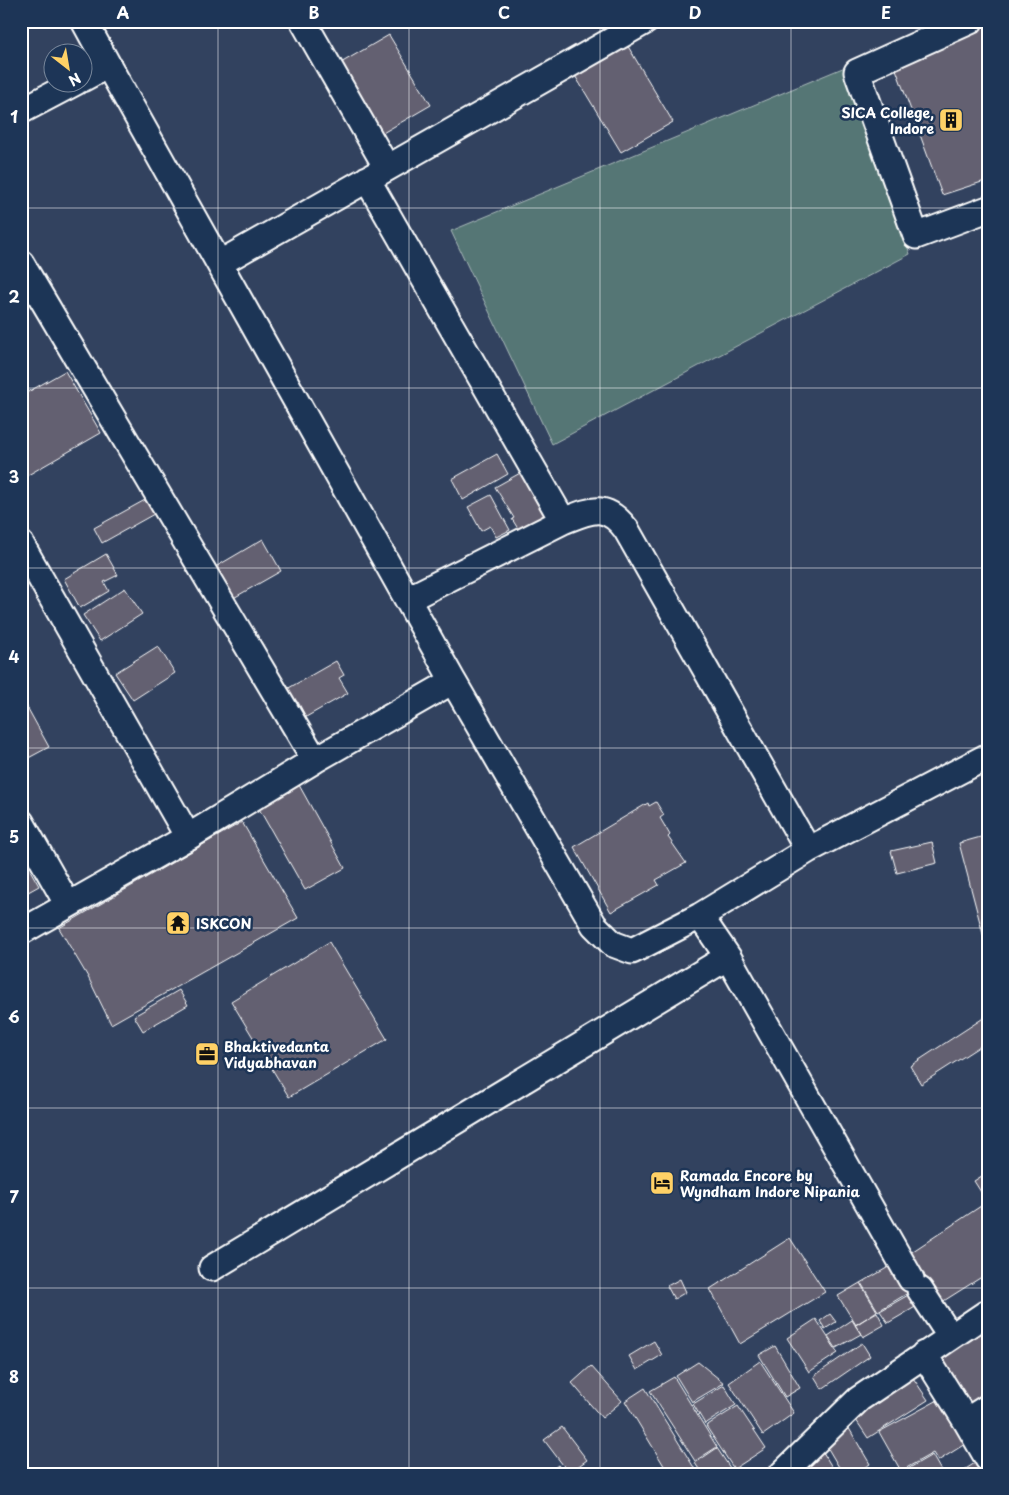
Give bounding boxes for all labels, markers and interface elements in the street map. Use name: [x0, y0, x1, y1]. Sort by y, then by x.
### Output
text: A: [117, 0, 130, 24]
text: B: [309, 0, 320, 24]
text: C: [498, 0, 510, 24]
text: D: [689, 0, 701, 24]
text: E: [881, 0, 891, 24]
north arrow: [42, 42, 92, 92]
text: N: [65, 68, 85, 91]
place label: SICA College, Indore: [841, 102, 934, 139]
text: 1: [10, 104, 18, 128]
building icon: SICA College, Indore: [938, 107, 964, 133]
text: 2: [8, 284, 20, 308]
text: 3: [9, 464, 19, 488]
text: 4: [9, 644, 20, 668]
text: 5: [9, 824, 19, 848]
temple icon: ISKCON: [165, 910, 191, 936]
place label: ISKCON: [196, 913, 252, 934]
text: 6: [8, 1004, 20, 1028]
place label: Bhaktivedanta Vidyabhavan: [224, 1036, 330, 1073]
office icon: Bhaktivedanta Vidyabhavan: [194, 1041, 220, 1067]
place label: Ramada Encore by Wyndham Indore Nipania: [680, 1165, 861, 1202]
hotel icon: Ramada Encore by Wyndham Indore Nipania: [649, 1170, 675, 1196]
text: 7: [9, 1184, 19, 1208]
text: 8: [9, 1364, 19, 1388]

